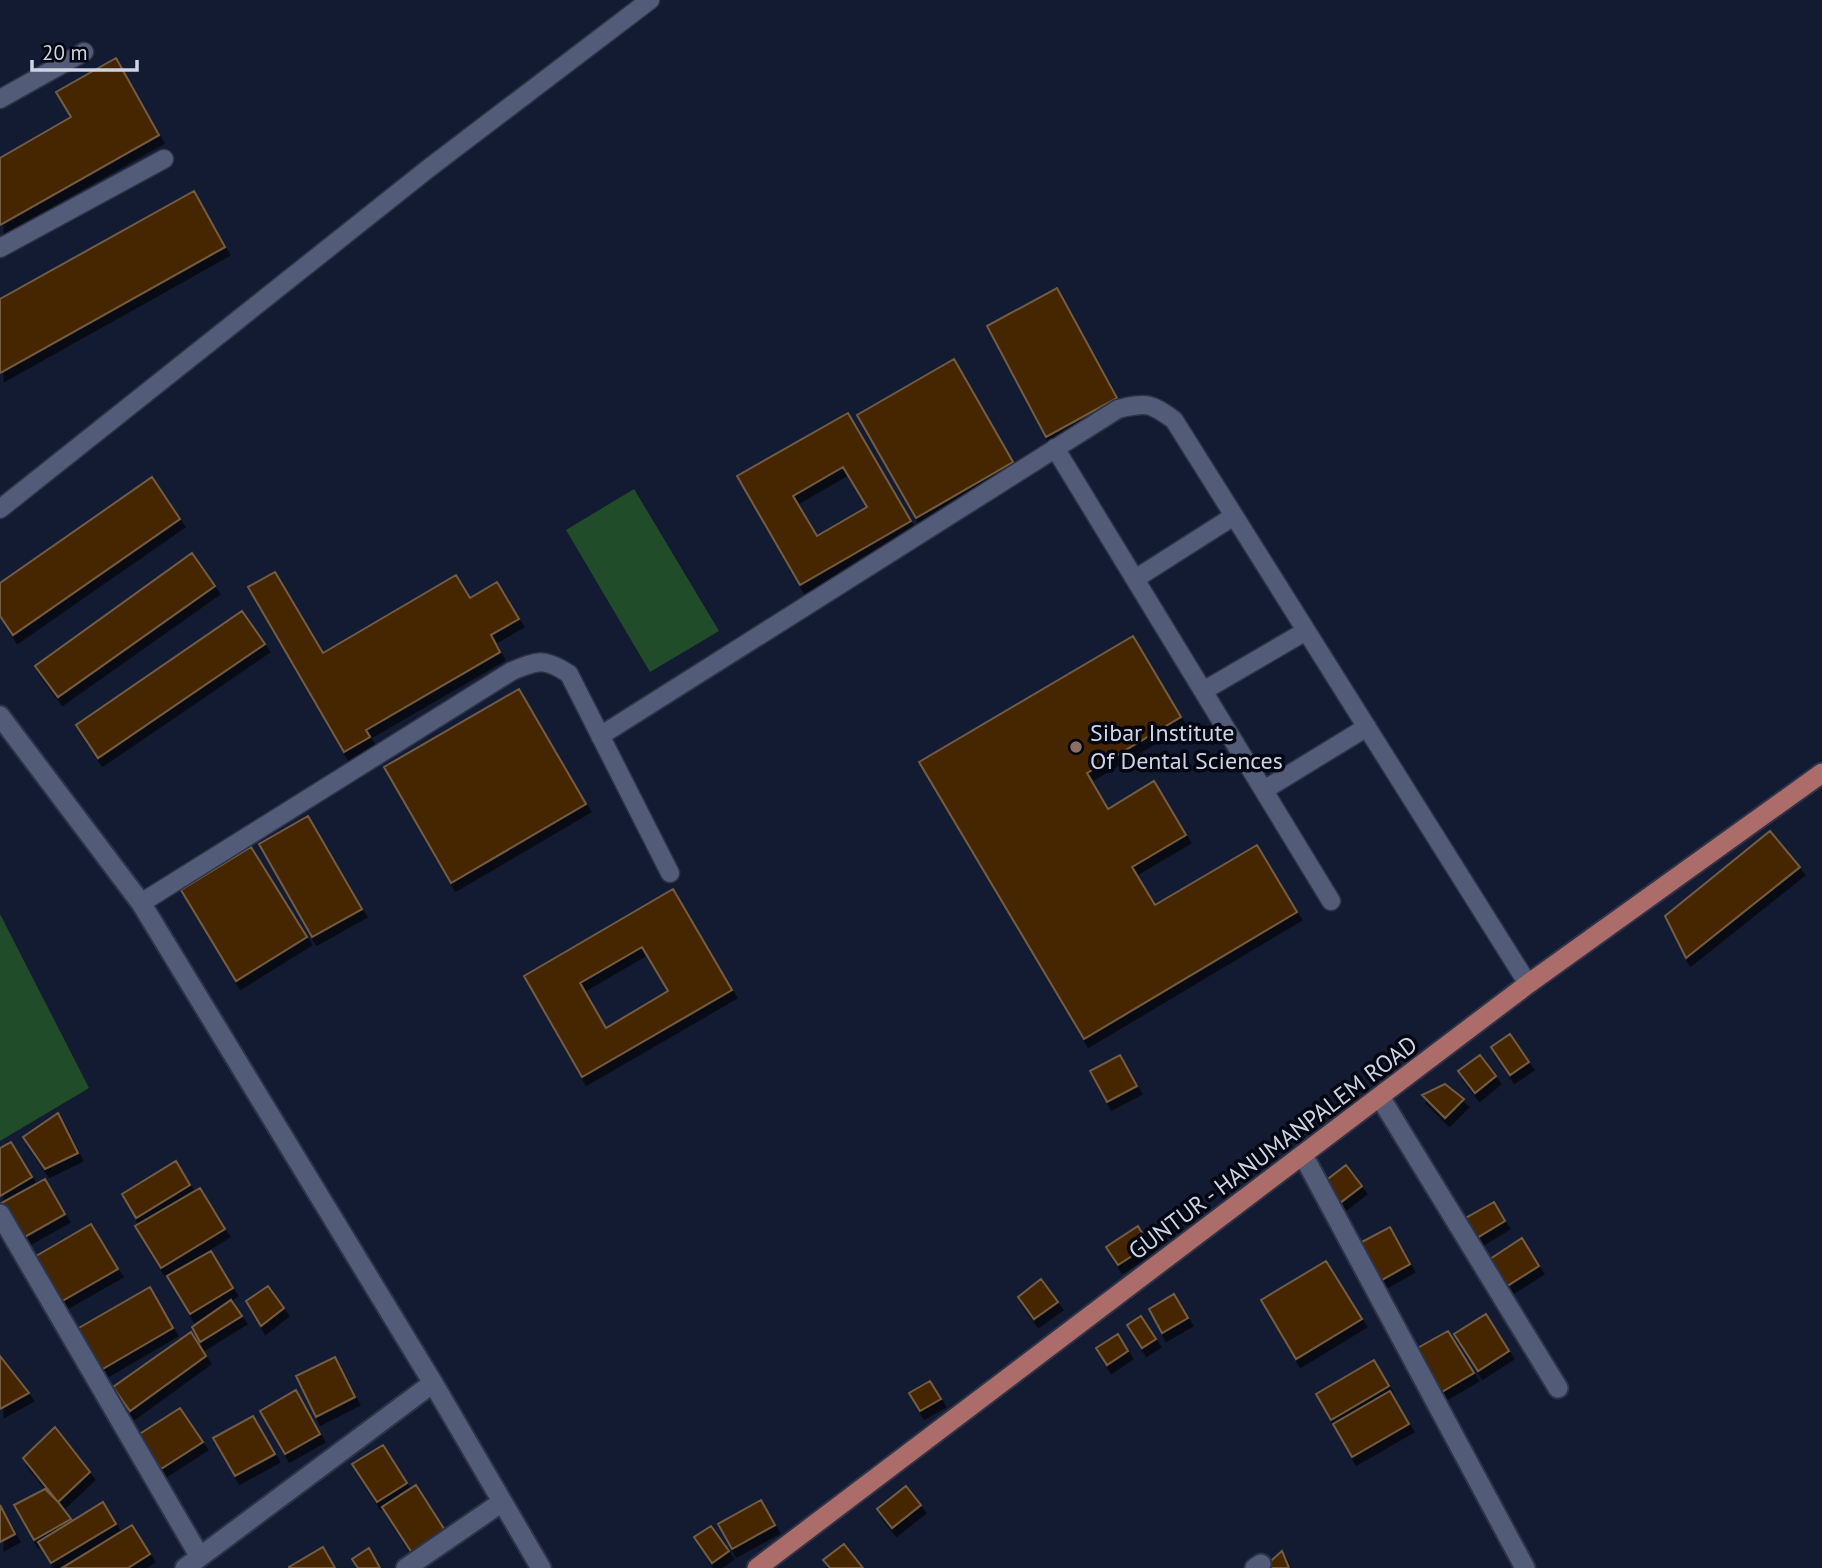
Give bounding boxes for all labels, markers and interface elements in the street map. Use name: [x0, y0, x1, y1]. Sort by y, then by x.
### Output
scale bar: [32, 28, 136, 72]
text: 20 m: [42, 39, 88, 66]
place label: Sibar Institute Of Dental Sciences: [1090, 717, 1283, 776]
marker: Sibar Institute Of Dental Sciences: [1068, 739, 1084, 755]
street label: GUNTUR - HANUMANPALEM ROAD: [1122, 1029, 1423, 1266]

